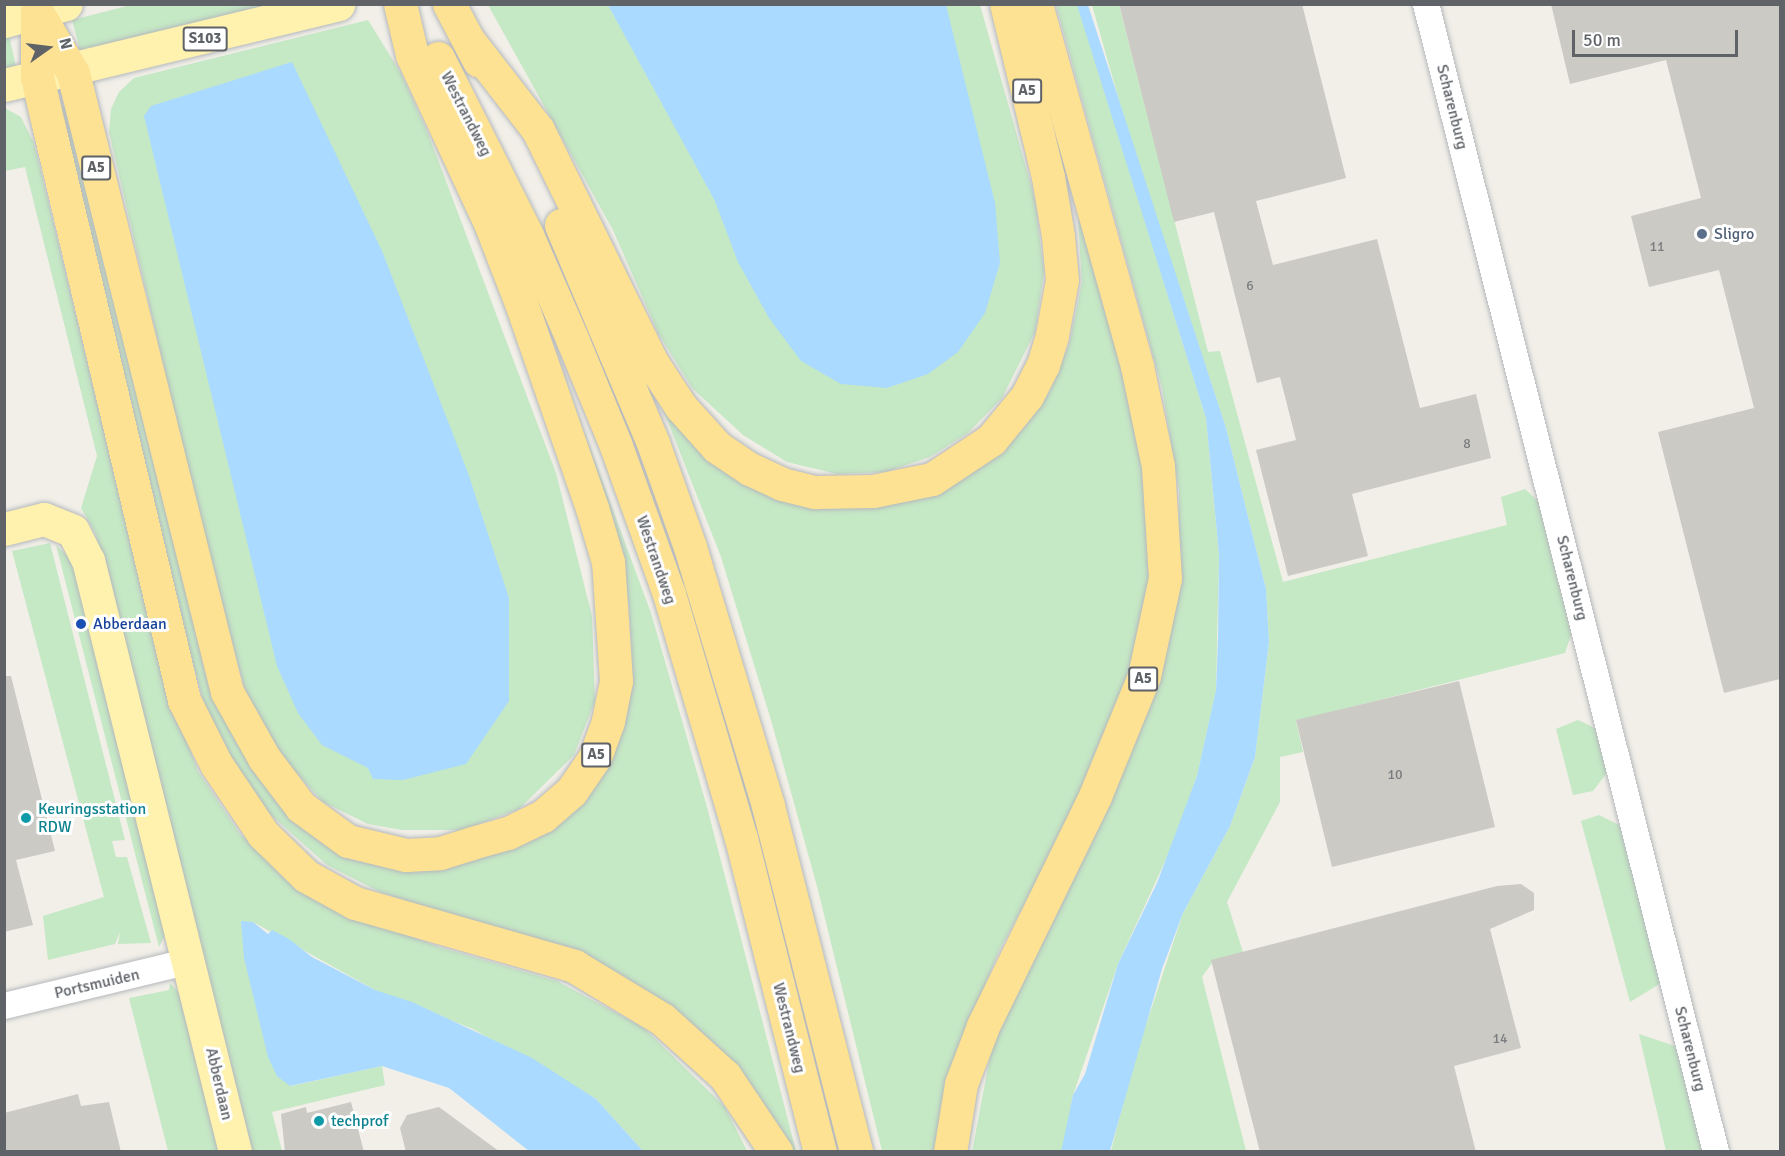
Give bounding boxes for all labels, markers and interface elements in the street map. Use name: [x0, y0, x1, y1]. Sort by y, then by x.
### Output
north arrow: [18, 18, 78, 78]
scale bar: [1575, 18, 1742, 56]
road number: S103: [182, 27, 228, 51]
text: 50 m: [1583, 29, 1621, 51]
text: N: [54, 36, 77, 51]
street label: Scharenburg: [1432, 62, 1472, 152]
street label: Westrandweg: [436, 68, 496, 160]
road number: A5: [1012, 79, 1042, 103]
road number: A5: [81, 156, 111, 180]
place label: Sligro: [1714, 224, 1754, 244]
marker: Sligro: [1695, 227, 1709, 241]
house number: 11: [1649, 239, 1665, 255]
house number: 6: [1246, 278, 1254, 294]
house number: 8: [1463, 436, 1471, 452]
street label: Westrandweg: [632, 513, 680, 607]
street label: Scharenburg: [1552, 533, 1592, 623]
place label: Abberdaan: [93, 614, 167, 634]
marker: Abberdaan: [74, 617, 88, 631]
road number: A5: [1128, 667, 1158, 691]
road number: A5: [581, 743, 611, 767]
house number: 10: [1387, 767, 1403, 783]
place label: Keuringsstation RDW: [38, 799, 146, 837]
marker: Keuringsstation RDW: [19, 811, 33, 825]
street label: Portsmuiden: [53, 965, 141, 1003]
street label: Westrandweg: [768, 981, 810, 1075]
street label: Scharenburg: [1670, 1004, 1710, 1094]
house number: 14: [1492, 1031, 1508, 1047]
street label: Abberdaan: [201, 1046, 237, 1122]
place label: techprof: [331, 1111, 388, 1131]
marker: techprof: [312, 1114, 326, 1128]

